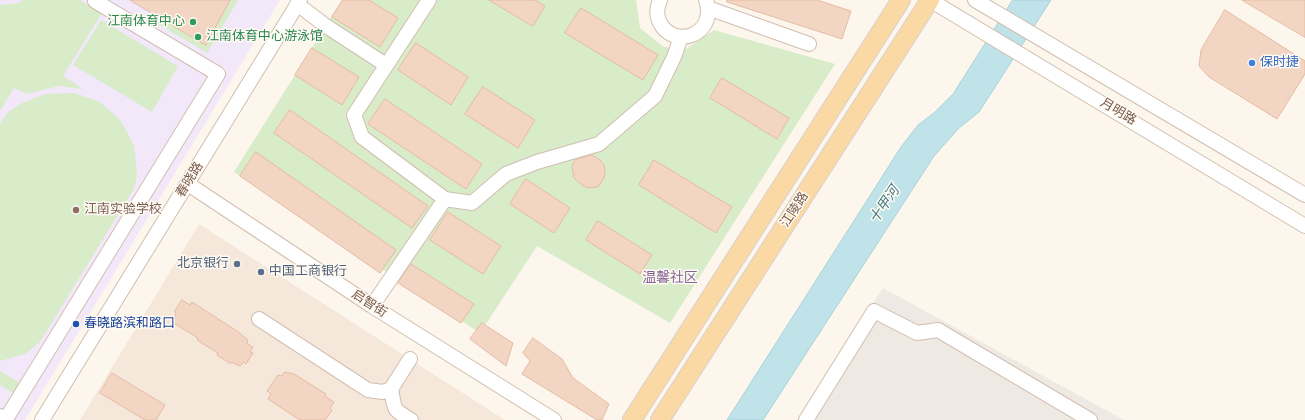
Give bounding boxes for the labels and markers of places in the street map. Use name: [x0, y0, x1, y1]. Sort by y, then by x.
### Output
place label: 江南体育中心: [107, 14, 185, 30]
marker: 江南体育中心: [188, 17, 198, 27]
place label: 江南体育中心游泳馆: [206, 29, 323, 45]
marker: 江南体育中心游泳馆: [193, 32, 203, 42]
place label: 保时捷: [1260, 55, 1299, 71]
marker: 保时捷: [1247, 58, 1257, 68]
place label: 江南实验学校: [84, 202, 162, 218]
marker: 江南实验学校: [71, 205, 81, 215]
place label: 北京银行: [177, 256, 229, 272]
marker: 北京银行: [232, 259, 242, 269]
place label: 中国工商银行: [269, 264, 347, 280]
marker: 中国工商银行: [256, 267, 266, 277]
place label: 春晓路滨和路口: [84, 316, 175, 332]
marker: 春晓路滨和路口: [71, 319, 81, 329]

